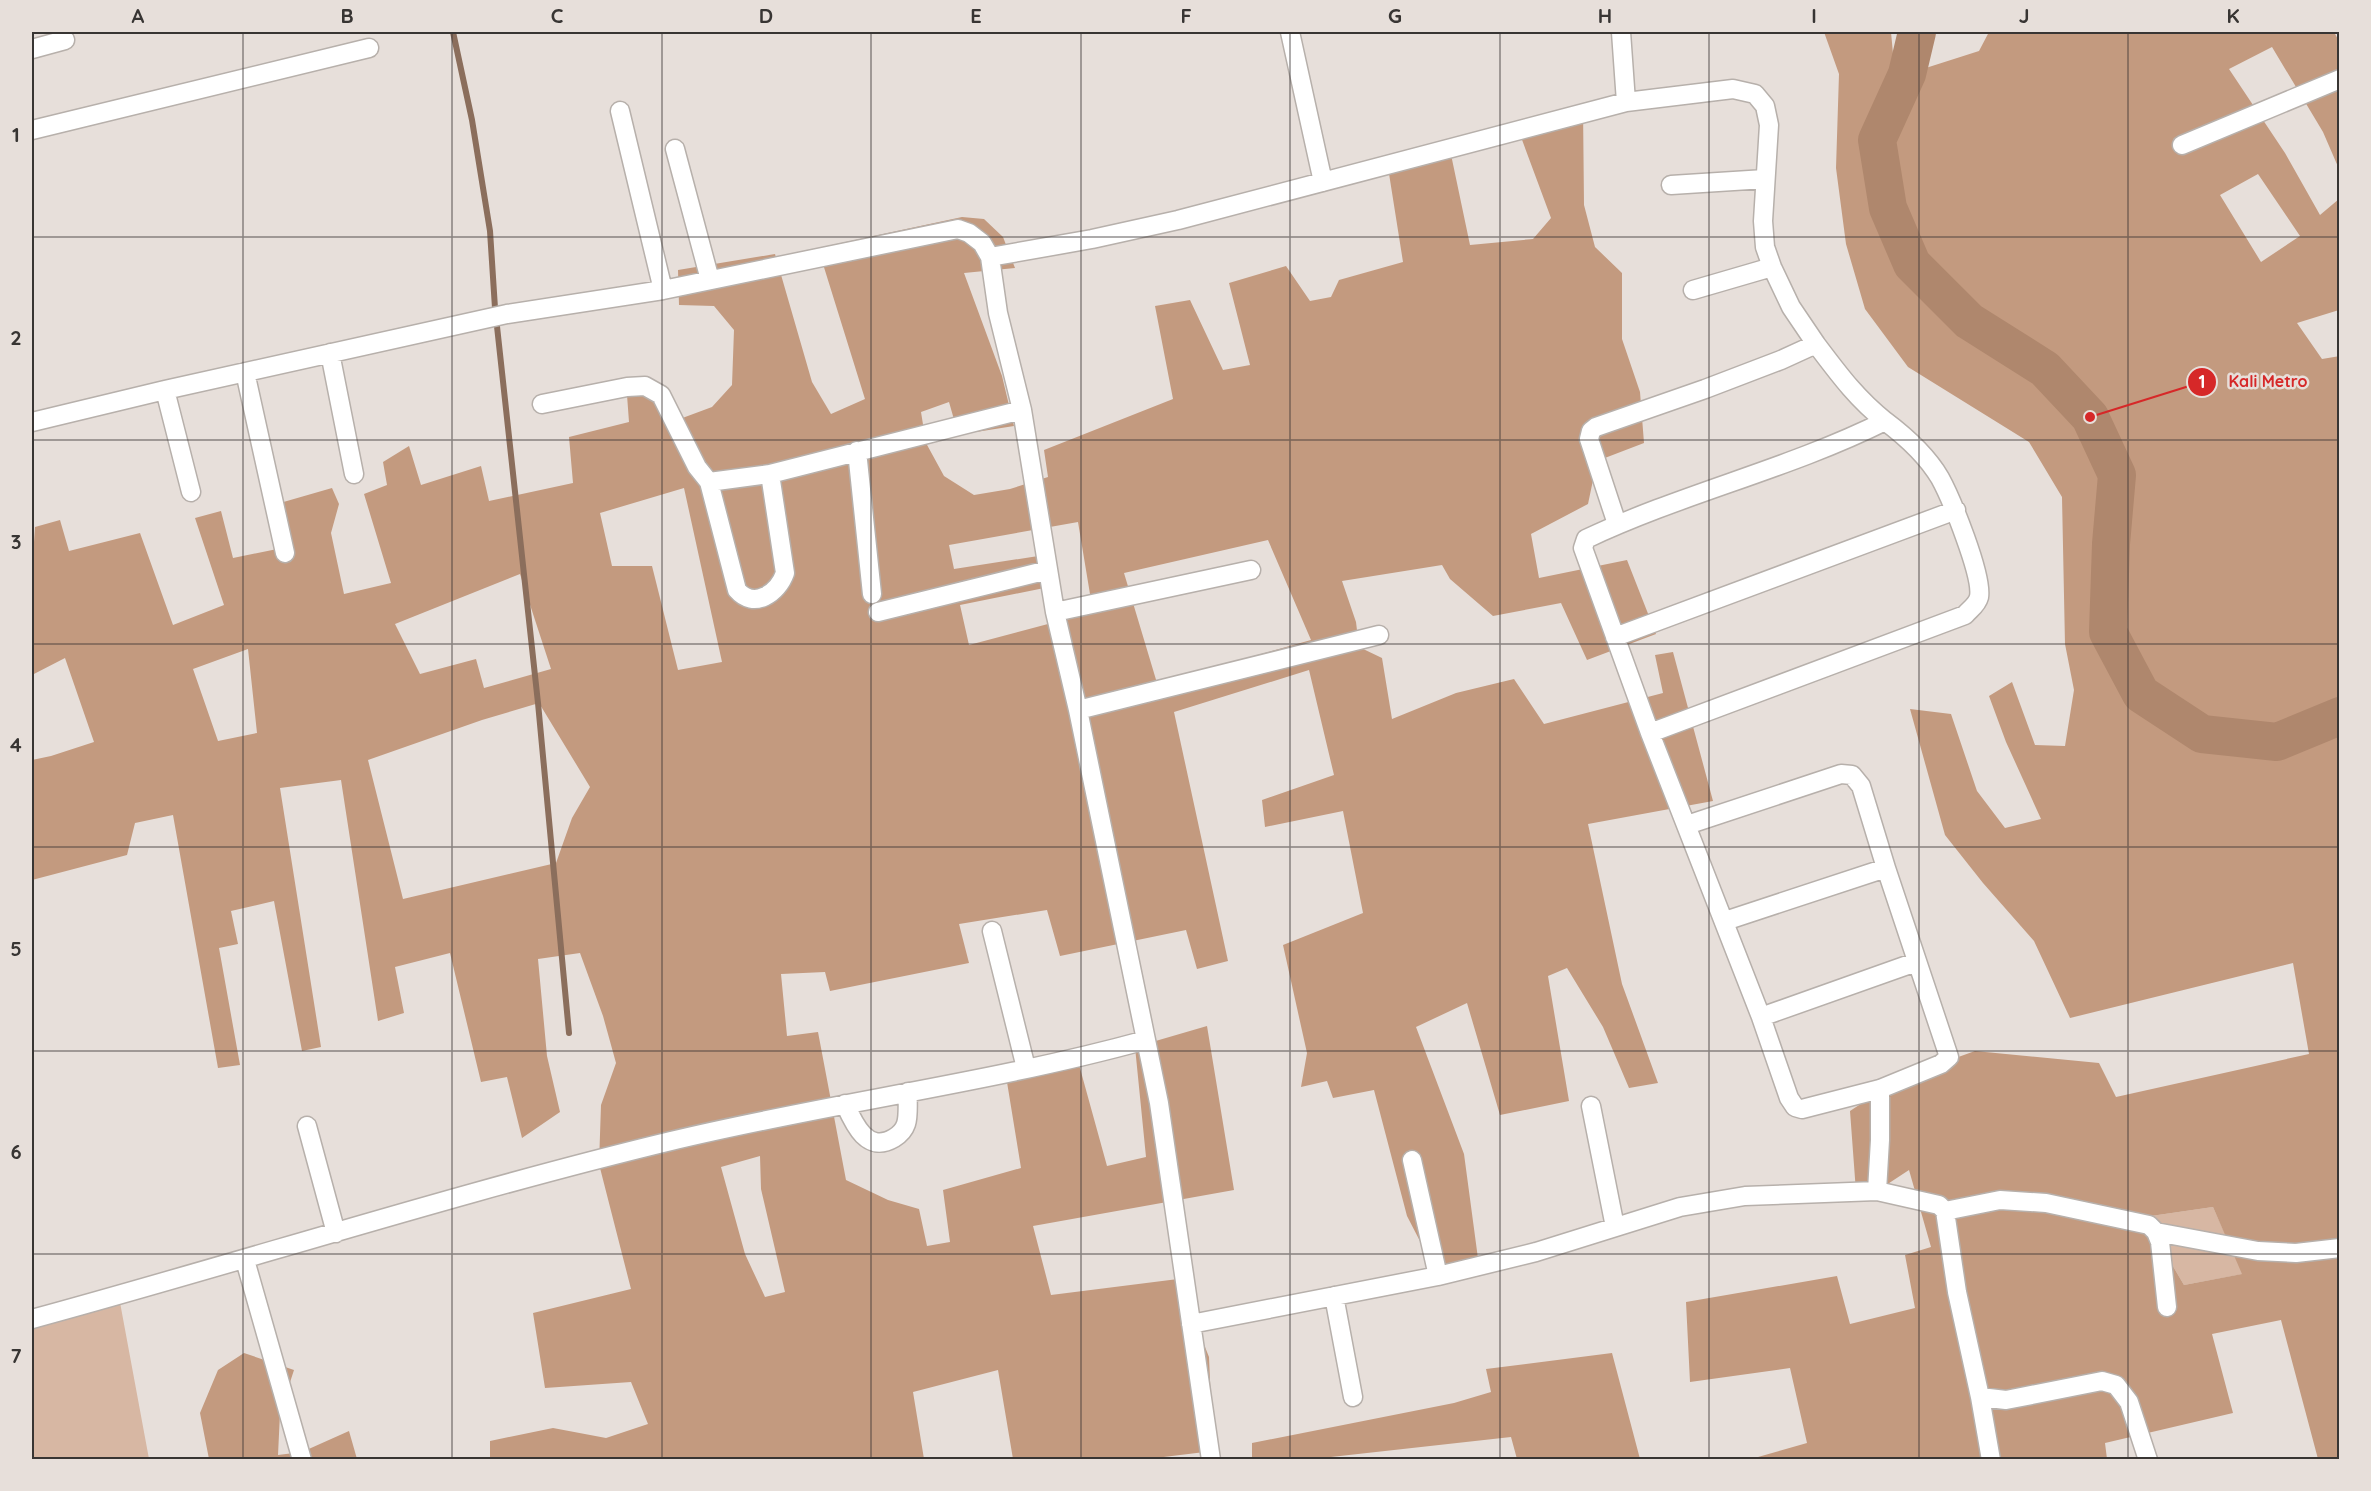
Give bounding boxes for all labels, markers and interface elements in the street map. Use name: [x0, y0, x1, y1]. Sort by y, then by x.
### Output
text: A: [132, 3, 145, 28]
text: B: [340, 3, 354, 28]
text: C: [551, 3, 564, 28]
text: D: [759, 3, 773, 28]
text: E: [970, 3, 982, 28]
text: F: [1180, 3, 1192, 28]
text: G: [1388, 3, 1402, 28]
text: H: [1598, 3, 1612, 28]
text: I: [1811, 3, 1817, 28]
text: J: [2018, 3, 2030, 28]
text: K: [2226, 3, 2240, 28]
text: 1: [12, 122, 20, 147]
text: 2: [10, 325, 22, 350]
callout: Kali Metro: [2187, 365, 2320, 399]
text: 1: [2198, 370, 2206, 393]
text: Kali Metro: [2229, 371, 2307, 391]
text: 3: [11, 529, 21, 554]
text: 4: [10, 732, 22, 757]
text: 5: [10, 936, 22, 961]
text: 6: [10, 1139, 22, 1164]
text: 7: [11, 1343, 22, 1368]

